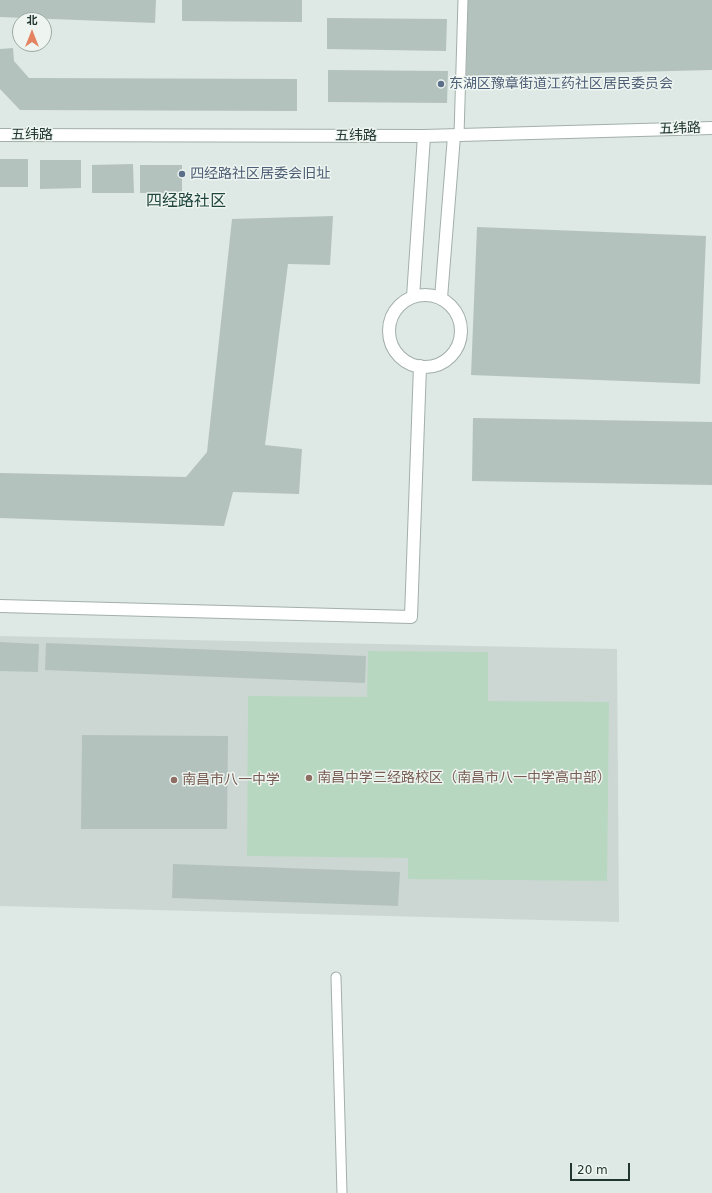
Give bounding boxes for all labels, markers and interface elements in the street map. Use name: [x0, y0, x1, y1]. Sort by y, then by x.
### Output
north arrow: [12, 12, 52, 52]
text: 北: [27, 14, 38, 27]
place label: 东湖区豫章街道江药社区居民委员会: [449, 76, 673, 92]
marker: 东湖区豫章街道江药社区居民委员会: [436, 79, 446, 89]
street label: 五纬路: [659, 120, 701, 138]
street label: 五纬路: [11, 127, 53, 143]
street label: 五纬路: [335, 128, 377, 144]
place label: 四经路社区居委会旧址: [190, 166, 330, 182]
marker: 四经路社区居委会旧址: [177, 169, 187, 179]
district label: 四经路社区: [146, 192, 226, 212]
place label: 南昌中学三经路校区（南昌市八一中学高中部）: [317, 770, 611, 786]
place label: 南昌市八一中学: [182, 772, 280, 788]
marker: 南昌中学三经路校区（南昌市八一中学高中部）: [304, 773, 314, 783]
marker: 南昌市八一中学: [169, 775, 179, 785]
scale bar: [572, 1155, 632, 1181]
text: 20 m: [577, 1163, 608, 1177]

